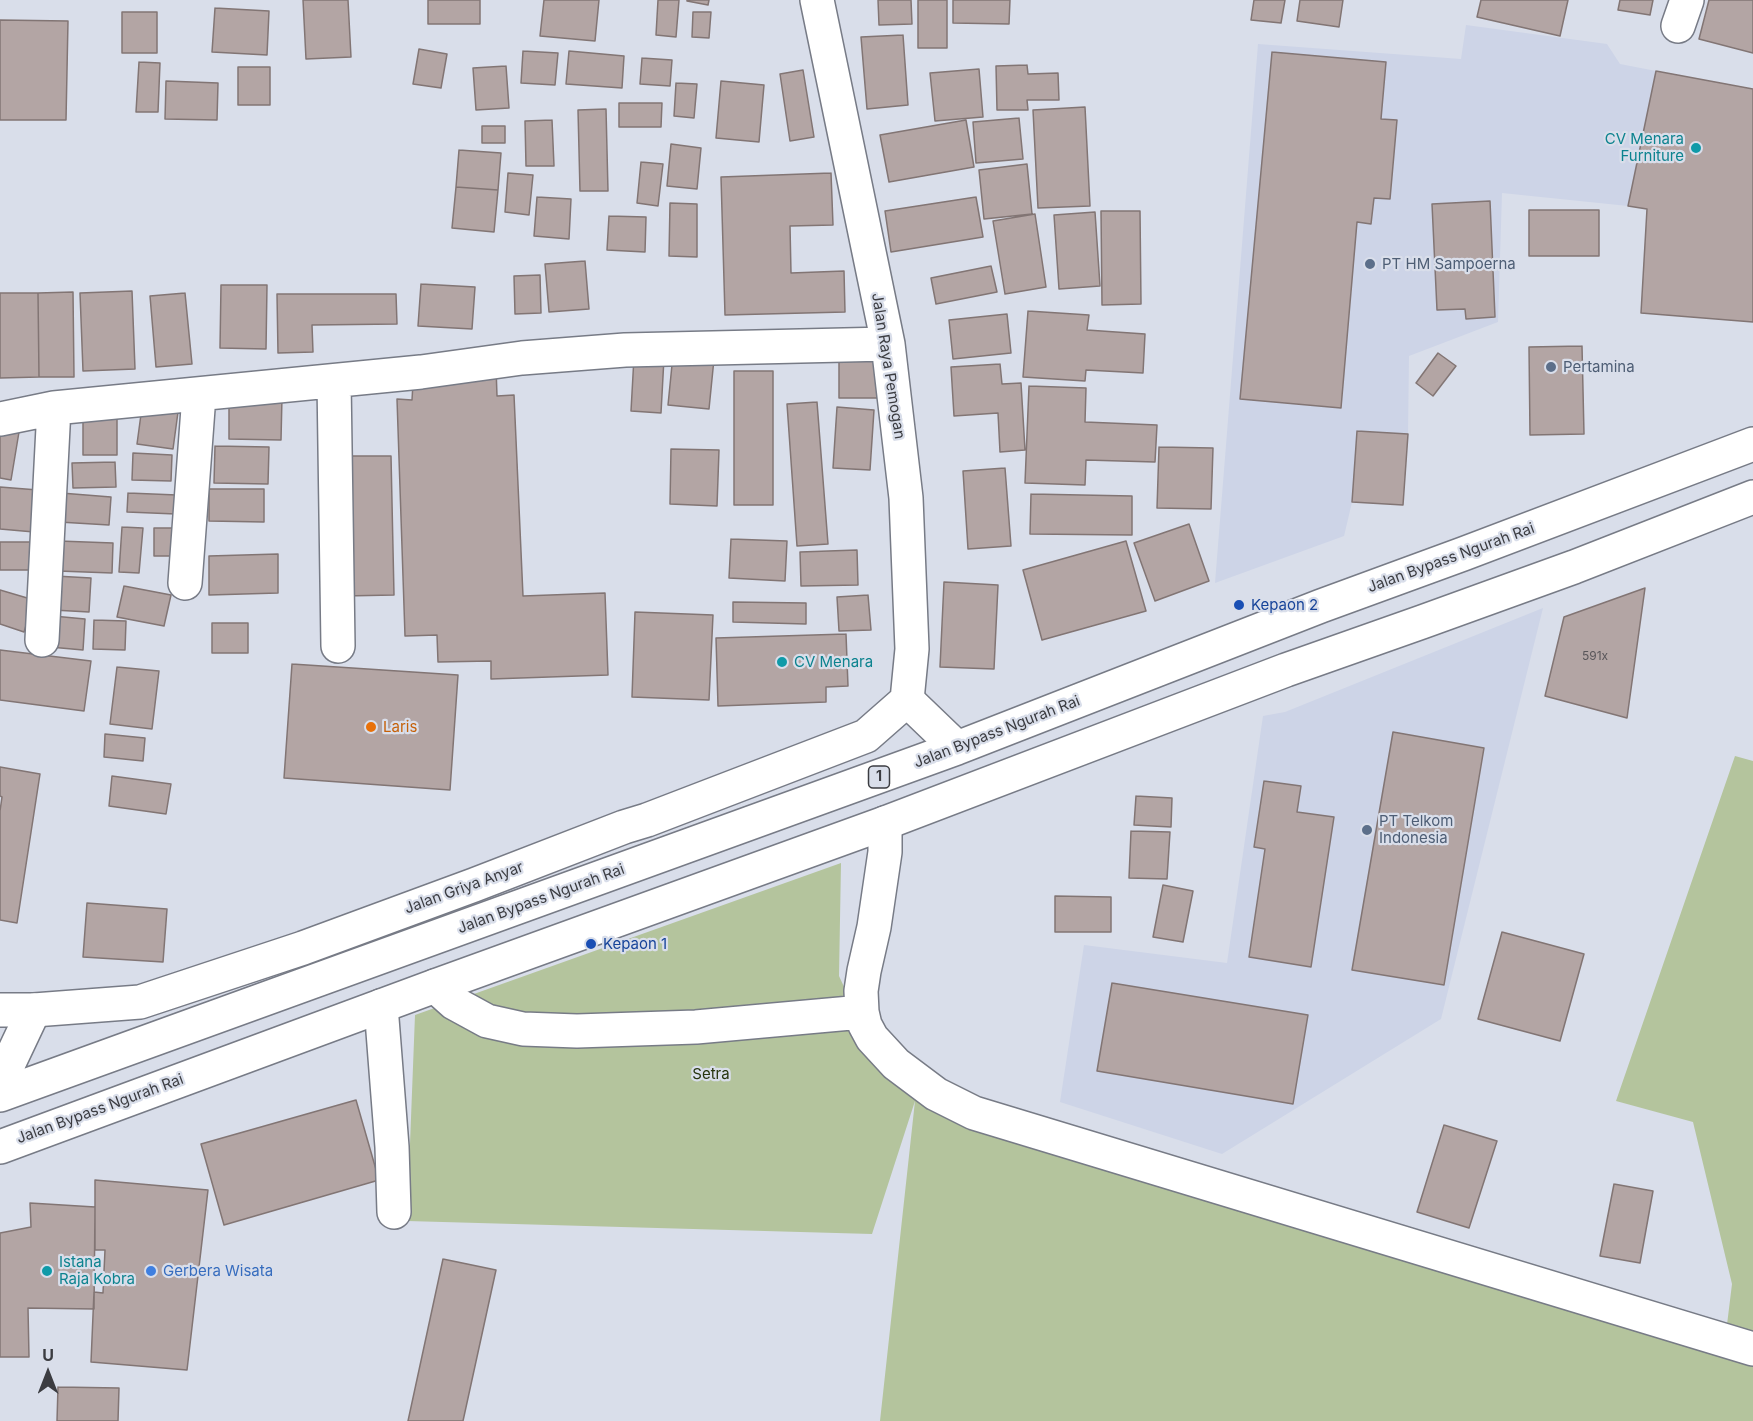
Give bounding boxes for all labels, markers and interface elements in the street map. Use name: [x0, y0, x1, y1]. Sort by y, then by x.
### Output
place label: CV Menara Furniture: [1605, 130, 1684, 165]
marker: CV Menara Furniture: [1689, 141, 1703, 155]
place label: PT HM Sampoerna: [1382, 255, 1516, 273]
marker: PT HM Sampoerna: [1363, 257, 1377, 271]
street label: Jalan Raya Pemogan: [868, 292, 908, 440]
place label: Pertamina: [1563, 358, 1635, 376]
marker: Pertamina: [1544, 360, 1558, 374]
street label: Jalan Bypass Ngurah Rai: [1365, 519, 1537, 597]
place label: Kepaon 2: [1251, 596, 1318, 614]
marker: Kepaon 2: [1232, 598, 1246, 612]
house number: 591x: [1582, 649, 1608, 663]
place label: CV Menara: [794, 653, 873, 671]
marker: CV Menara: [775, 655, 789, 669]
street label: Jalan Bypass Ngurah Rai: [911, 692, 1083, 772]
place label: Laris: [383, 718, 417, 736]
marker: Laris: [364, 720, 378, 734]
road number: 1: [868, 766, 890, 788]
place label: PT Telkom Indonesia: [1379, 812, 1453, 847]
marker: PT Telkom Indonesia: [1360, 823, 1374, 837]
street label: Jalan Griya Anyar: [402, 858, 526, 918]
street label: Jalan Bypass Ngurah Rai: [455, 860, 627, 938]
place label: Kepaon 1: [603, 935, 667, 953]
marker: Kepaon 1: [584, 937, 598, 951]
park label: Setra: [692, 1065, 730, 1083]
street label: Jalan Bypass Ngurah Rai: [14, 1070, 186, 1148]
place label: Istana Raja Kobra: [59, 1253, 135, 1288]
place label: Gerbera Wisata: [163, 1262, 273, 1280]
marker: Istana Raja Kobra: [40, 1264, 54, 1278]
marker: Gerbera Wisata: [144, 1264, 158, 1278]
north arrow: [18, 1343, 78, 1403]
text: U: [42, 1345, 54, 1365]

